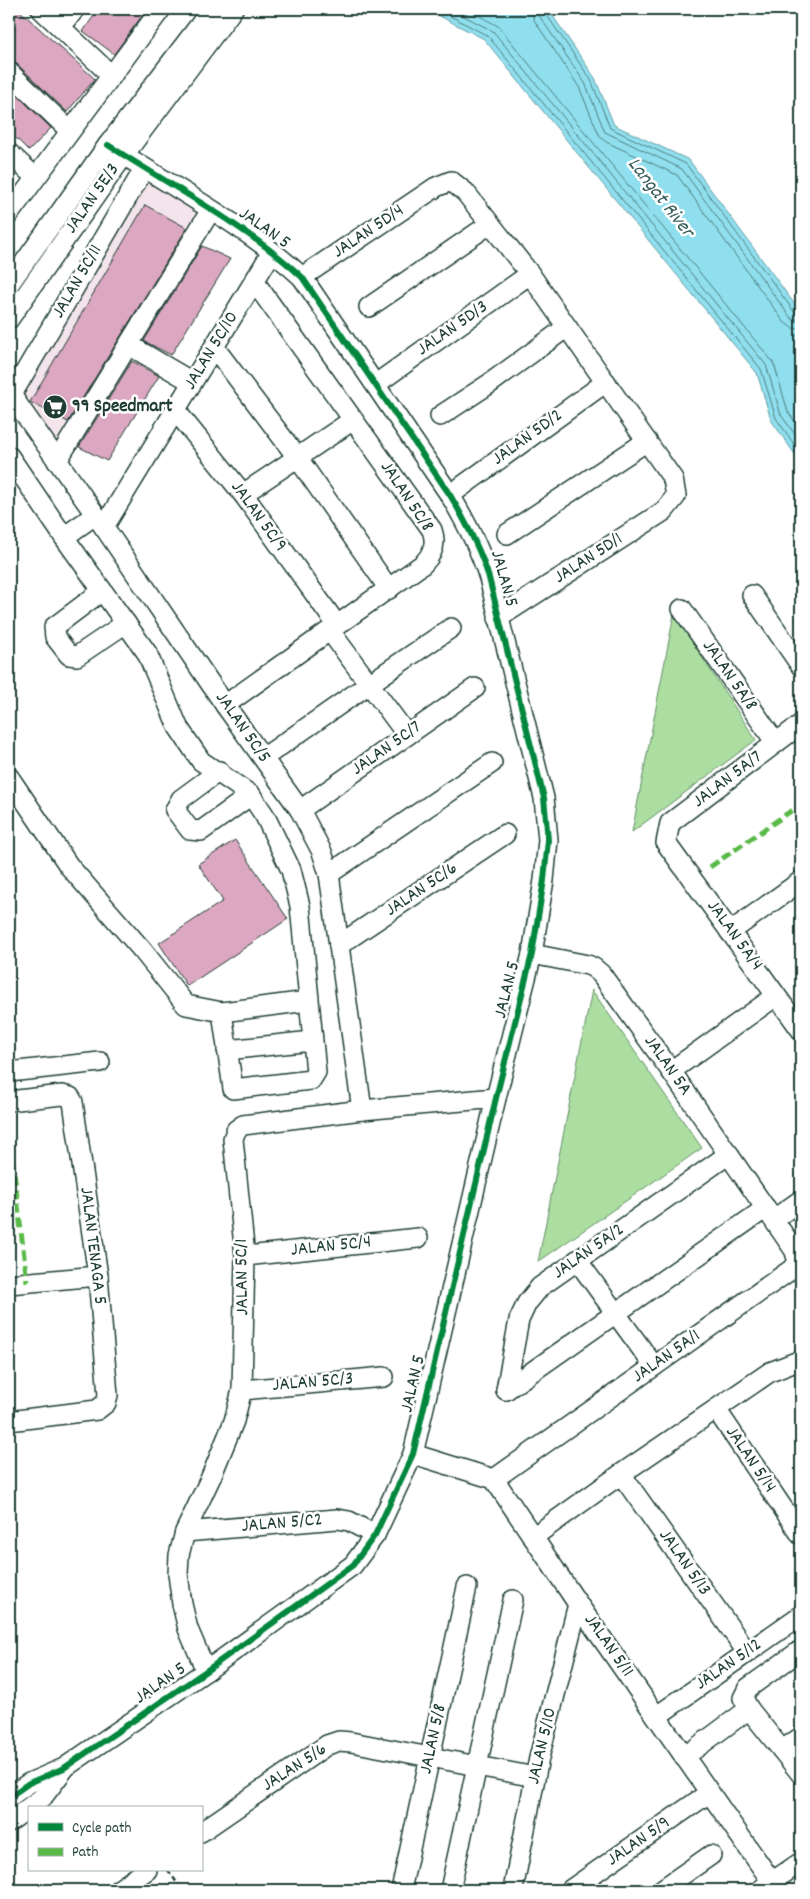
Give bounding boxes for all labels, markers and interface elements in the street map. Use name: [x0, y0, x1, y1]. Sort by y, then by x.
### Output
water label: Langat River: [620, 152, 702, 246]
street label: JALAN 5E/3: [59, 158, 127, 240]
street label: JALAN 5D/4: [328, 198, 410, 266]
street label: JALAN 5: [233, 201, 295, 257]
street label: JALAN 5C/11: [46, 240, 110, 324]
street label: JALAN 5D/3: [412, 295, 494, 363]
street label: JALAN 5C/10: [178, 307, 246, 395]
supermarket icon: 99 Speedmart: [42, 394, 68, 420]
place label: 99 Speedmart: [72, 394, 173, 421]
street label: JALAN 5D/2: [487, 403, 569, 473]
street label: JALAN 5C/8: [372, 456, 440, 538]
street label: JALAN 5C/9: [223, 476, 293, 558]
street label: JALAN 5D/1: [549, 527, 629, 591]
street label: JALAN 5: [482, 547, 524, 611]
street label: JALAN 5A/8: [695, 635, 763, 717]
street label: JALAN 5C/5: [208, 687, 276, 769]
street label: JALAN 5C/7: [346, 715, 428, 783]
street label: JALAN 5A/7: [688, 745, 768, 815]
street label: JALAN 5C/6: [380, 856, 464, 924]
street label: JALAN 5A/4: [699, 895, 769, 977]
street label: JALAN 5: [488, 959, 528, 1021]
street label: JALAN 5A: [636, 1030, 698, 1102]
street label: JALAN TENAGA 5: [71, 1186, 113, 1306]
street label: JALAN 5A/2: [548, 1217, 630, 1287]
street label: JALAN 5C/4: [289, 1229, 373, 1265]
street label: JALAN 5C/1: [229, 1238, 257, 1316]
street label: JALAN 5A/1: [627, 1324, 707, 1390]
street label: JALAN 5: [394, 1353, 434, 1415]
street label: JALAN 5C/3: [271, 1366, 355, 1400]
street label: JALAN 5/14: [718, 1421, 782, 1499]
street label: JALAN 5/C2: [240, 1507, 324, 1541]
street label: JALAN 5/13: [651, 1524, 717, 1602]
street label: JALAN 5/11: [576, 1609, 640, 1683]
street label: JALAN 5/12: [690, 1632, 768, 1698]
street label: JALAN 5: [130, 1656, 192, 1712]
street label: JALAN 5/8: [413, 1701, 455, 1777]
street label: JALAN 5/10: [521, 1705, 565, 1787]
street label: JALAN 5/6: [257, 1737, 333, 1799]
legend: [28, 1806, 202, 1872]
street label: JALAN 5/9: [602, 1810, 676, 1874]
text: Cycle path: [72, 1818, 132, 1840]
text: Path: [72, 1842, 98, 1864]

